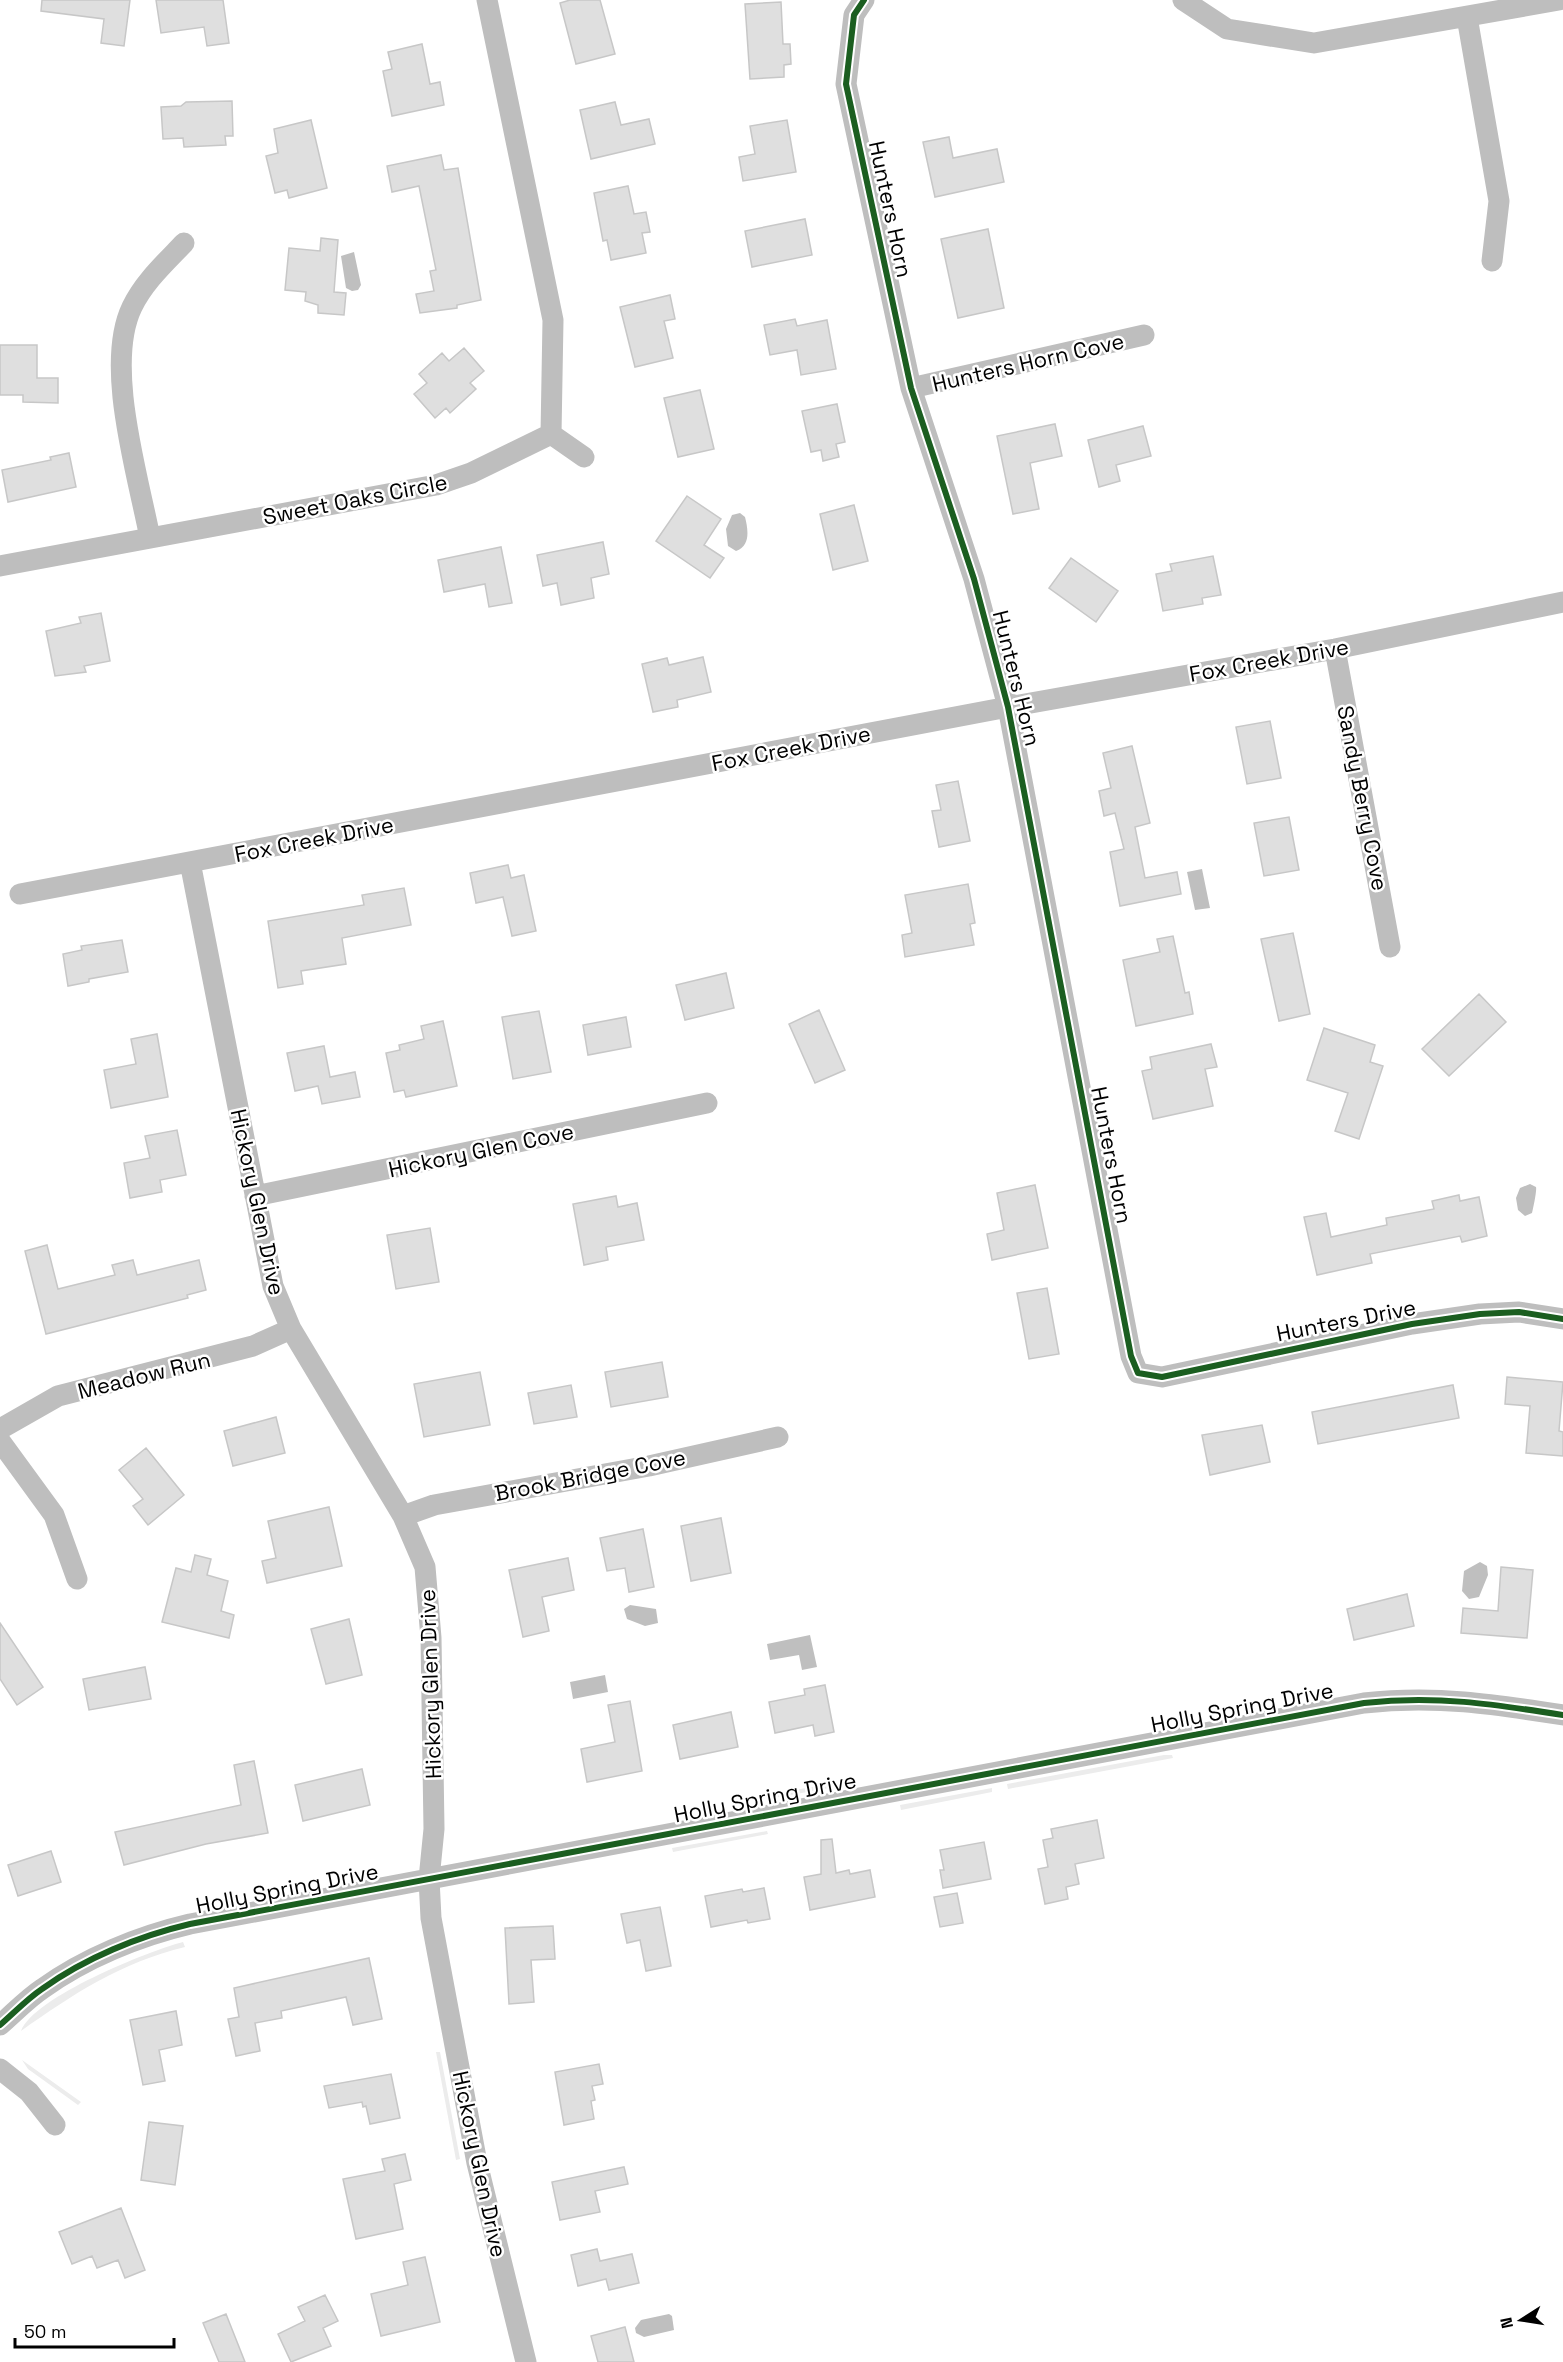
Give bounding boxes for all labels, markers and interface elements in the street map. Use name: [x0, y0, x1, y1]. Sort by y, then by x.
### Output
street label: Hunters Horn: [863, 138, 919, 280]
street label: Hunters Horn Cove: [929, 326, 1127, 398]
street label: Sweet Oaks Circle: [260, 467, 450, 531]
street label: Hunters Horn: [987, 607, 1047, 749]
street label: Fox Creek Drive: [1187, 632, 1351, 688]
street label: Sandy Berry Cove: [1331, 703, 1395, 893]
street label: Fox Creek Drive: [709, 719, 873, 777]
street label: Fox Creek Drive: [232, 810, 396, 868]
street label: Hunters Horn: [1085, 1084, 1139, 1226]
street label: Hickory Glen Drive: [225, 1106, 291, 1298]
street label: Hickory Glen Cove: [386, 1117, 576, 1183]
street label: Hunters Drive: [1274, 1293, 1418, 1347]
street label: Meadow Run: [75, 1345, 213, 1405]
street label: Brook Bridge Cove: [492, 1443, 688, 1507]
street label: Hickory Glen Drive: [413, 1589, 447, 1779]
street label: Holly Spring Drive: [1148, 1676, 1336, 1738]
street label: Holly Spring Drive: [671, 1766, 859, 1828]
street label: Holly Spring Drive: [193, 1857, 381, 1919]
street label: Hickory Glen Drive: [447, 2068, 513, 2260]
north arrow: [1491, 2290, 1551, 2350]
scale bar: [15, 2311, 174, 2349]
text: N: [1495, 2316, 1518, 2330]
text: 50 m: [24, 2320, 66, 2343]

